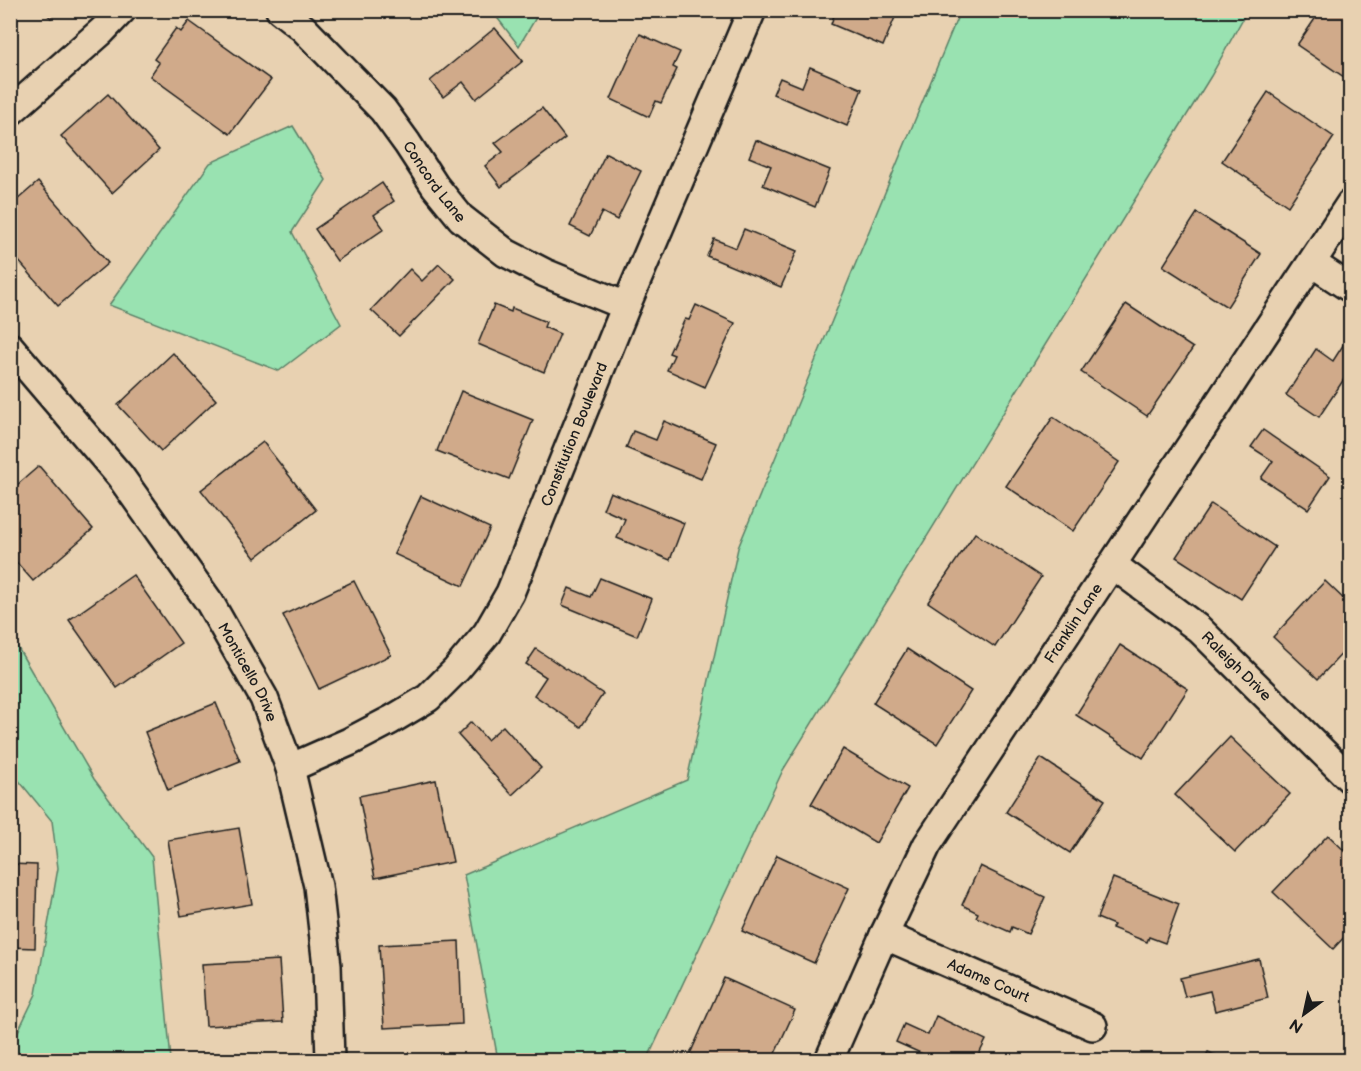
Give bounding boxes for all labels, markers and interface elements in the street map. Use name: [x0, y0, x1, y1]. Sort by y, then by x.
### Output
street label: Concord Lane: [399, 137, 470, 226]
street label: Constitution Boulevard: [536, 360, 612, 509]
street label: Franklin Lane: [1040, 580, 1107, 667]
street label: Monticello Drive: [214, 619, 281, 724]
street label: Raleigh Drive: [1197, 627, 1276, 705]
street label: Adams Court: [945, 954, 1033, 1007]
north arrow: [1274, 984, 1334, 1044]
text: N: [1286, 1014, 1307, 1037]

